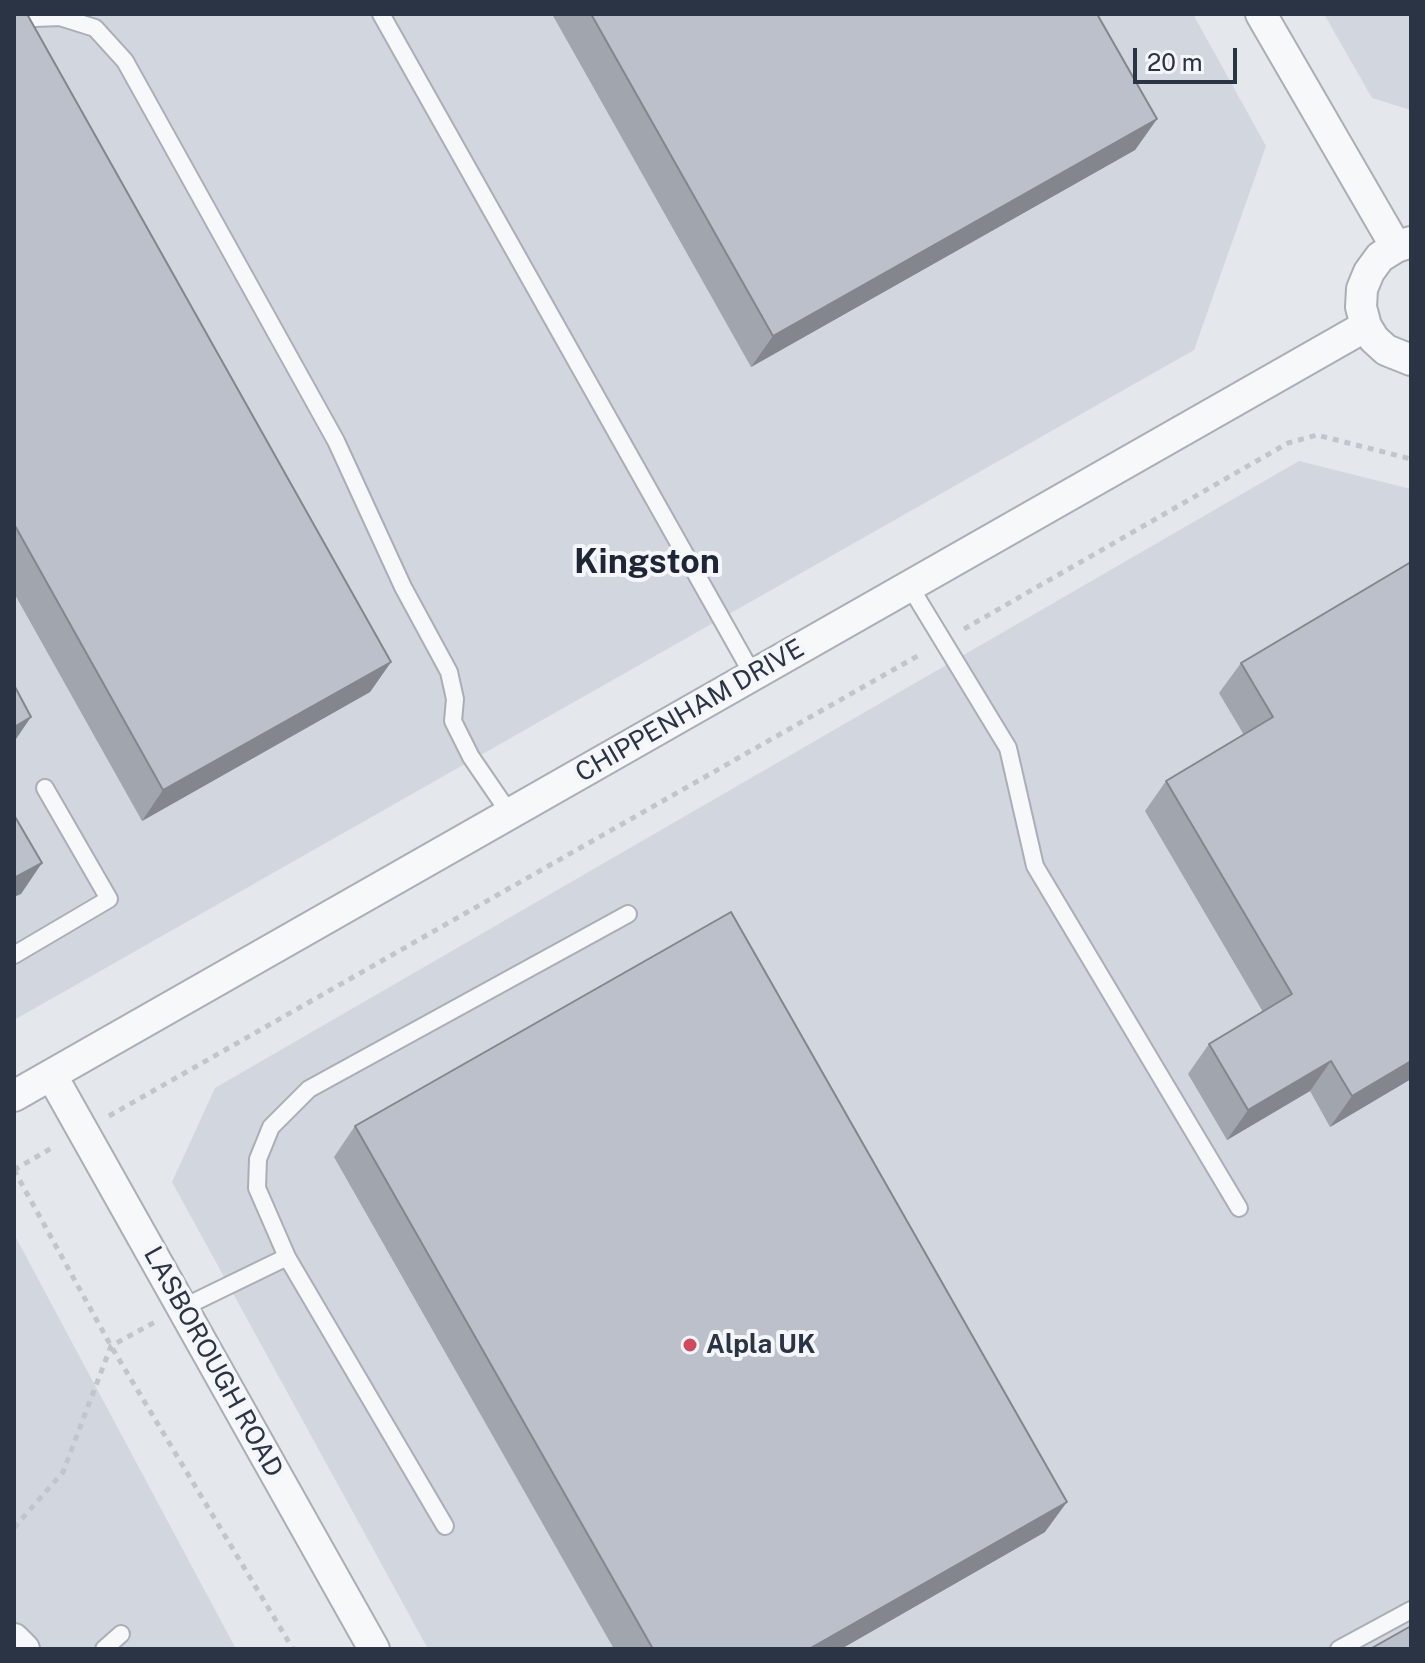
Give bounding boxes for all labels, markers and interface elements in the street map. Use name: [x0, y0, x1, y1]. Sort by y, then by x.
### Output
scale bar: [1137, 32, 1241, 82]
text: 20 m: [1147, 48, 1203, 76]
district label: Kingston: [574, 543, 720, 583]
street label: CHIPPENHAM DRIVE: [570, 633, 810, 789]
street label: LASBOROUGH ROAD: [137, 1241, 289, 1483]
place label: Alpla UK: [706, 1329, 816, 1361]
marker: Alpla UK: [681, 1336, 699, 1354]

